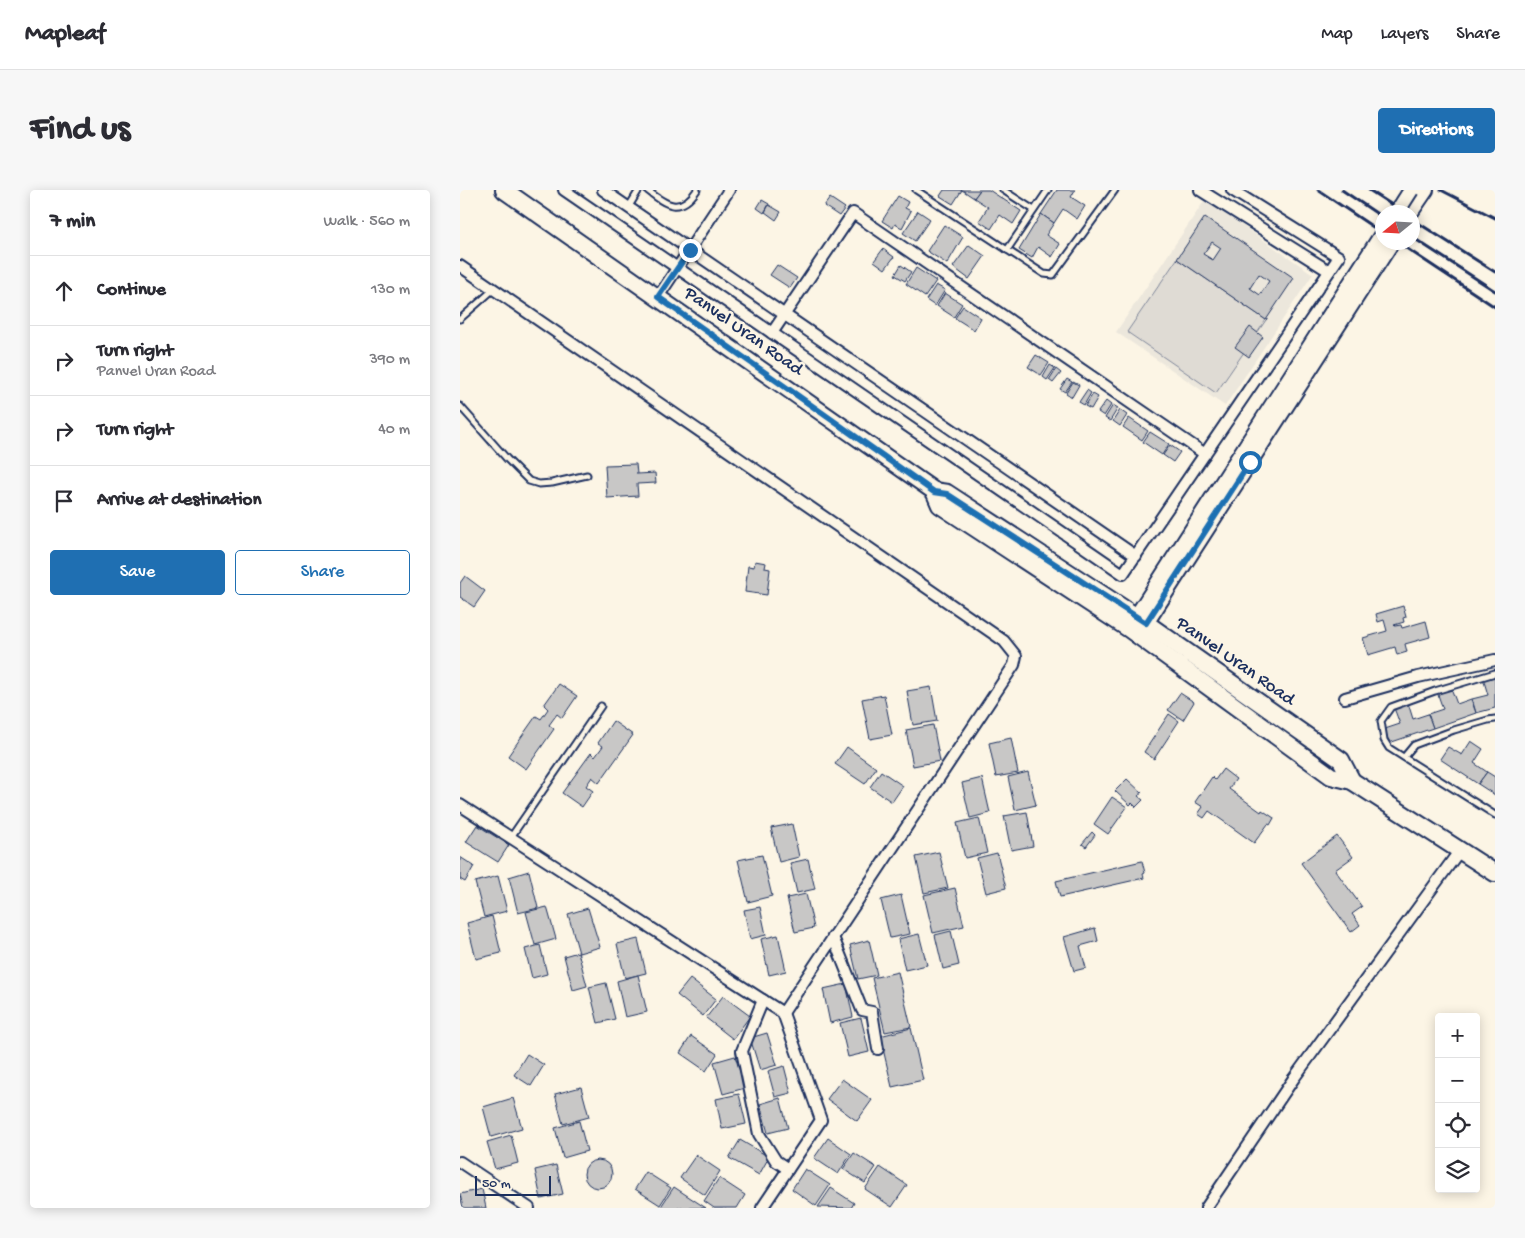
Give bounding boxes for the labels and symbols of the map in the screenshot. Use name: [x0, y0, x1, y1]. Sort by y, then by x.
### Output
north arrow: [1375, 205, 1420, 250]
route end: [679, 239, 702, 262]
street label: Panvel Uran Road: [678, 282, 809, 383]
route start: [1239, 451, 1262, 474]
street label: Panvel Uran Road: [1170, 612, 1301, 713]
scale bar: [475, 1173, 551, 1196]

